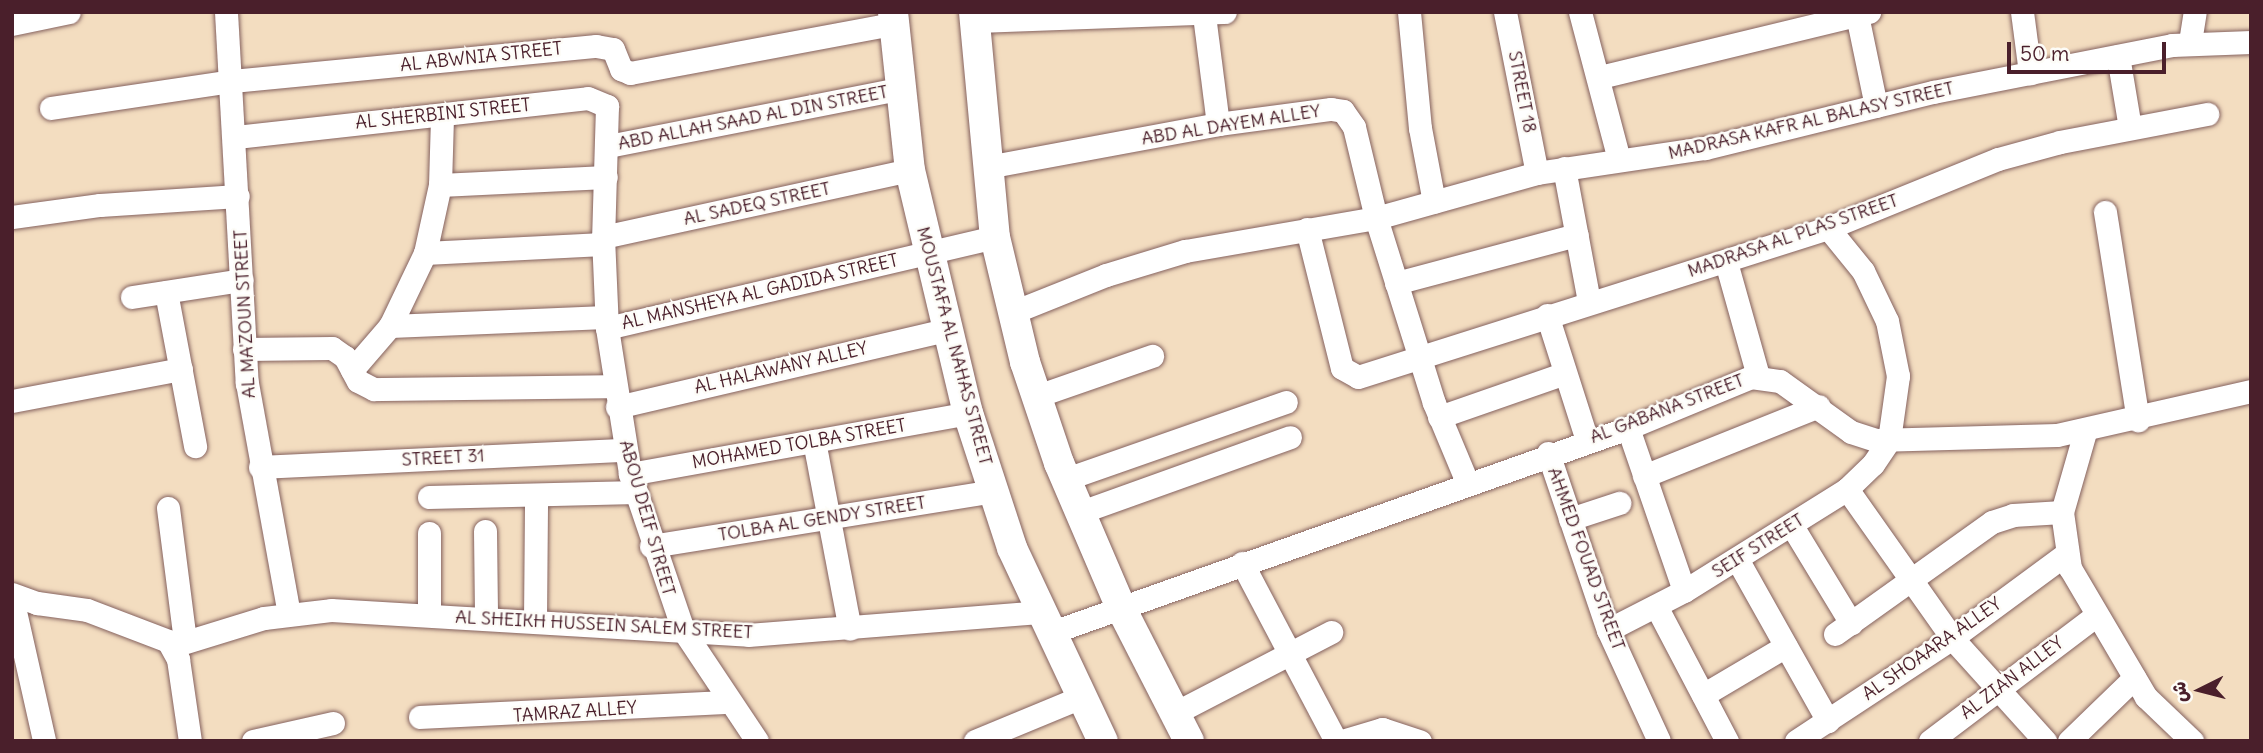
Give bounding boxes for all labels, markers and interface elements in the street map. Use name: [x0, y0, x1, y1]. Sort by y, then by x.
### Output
scale bar: [2011, 28, 2170, 72]
street label: AL ABWNIA STREET: [399, 38, 563, 76]
text: 50 m: [2020, 40, 2069, 67]
street label: STREET 18: [1503, 49, 1541, 135]
street label: MADRASA KAFR AL BALASY STREET: [1666, 78, 1956, 164]
street label: ABD ALLAH SAAD AL DIN STREET: [616, 81, 890, 155]
street label: AL SHERBINI STREET: [354, 94, 532, 134]
street label: ABD AL DAYEM ALLEY: [1140, 100, 1322, 150]
street label: AL SADEQ STREET: [682, 178, 832, 230]
street label: MADRASA AL PLAS STREET: [1685, 190, 1901, 282]
street label: MOUSTAFA AL NAHAS STREET: [912, 224, 996, 468]
street label: AL MA'ZOUN STREET: [230, 229, 260, 399]
street label: AL MANSHEYA AL GADIDA STREET: [620, 250, 900, 334]
street label: AL HALAWANY ALLEY: [692, 338, 870, 398]
street label: AL GABANA STREET: [1587, 370, 1747, 448]
street label: MOHAMED TOLBA STREET: [690, 415, 908, 473]
street label: ABOU DEIF STREET: [614, 438, 680, 598]
street label: STREET 31: [401, 445, 485, 471]
street label: AHMED FOUAD STREET: [1543, 465, 1629, 653]
street label: TOLBA AL GENDY STREET: [717, 492, 927, 546]
street label: SEIF STREET: [1708, 509, 1808, 583]
street label: AL SHOAARA ALLEY: [1858, 593, 2006, 705]
street label: AL SHEIKH HUSSEIN SALEM STREET: [455, 606, 753, 644]
street label: AL ZIAN ALLEY: [1956, 632, 2068, 724]
north arrow: [2165, 655, 2235, 725]
text: ش: [2166, 681, 2192, 704]
street label: TAMRAZ ALLEY: [512, 697, 638, 727]

